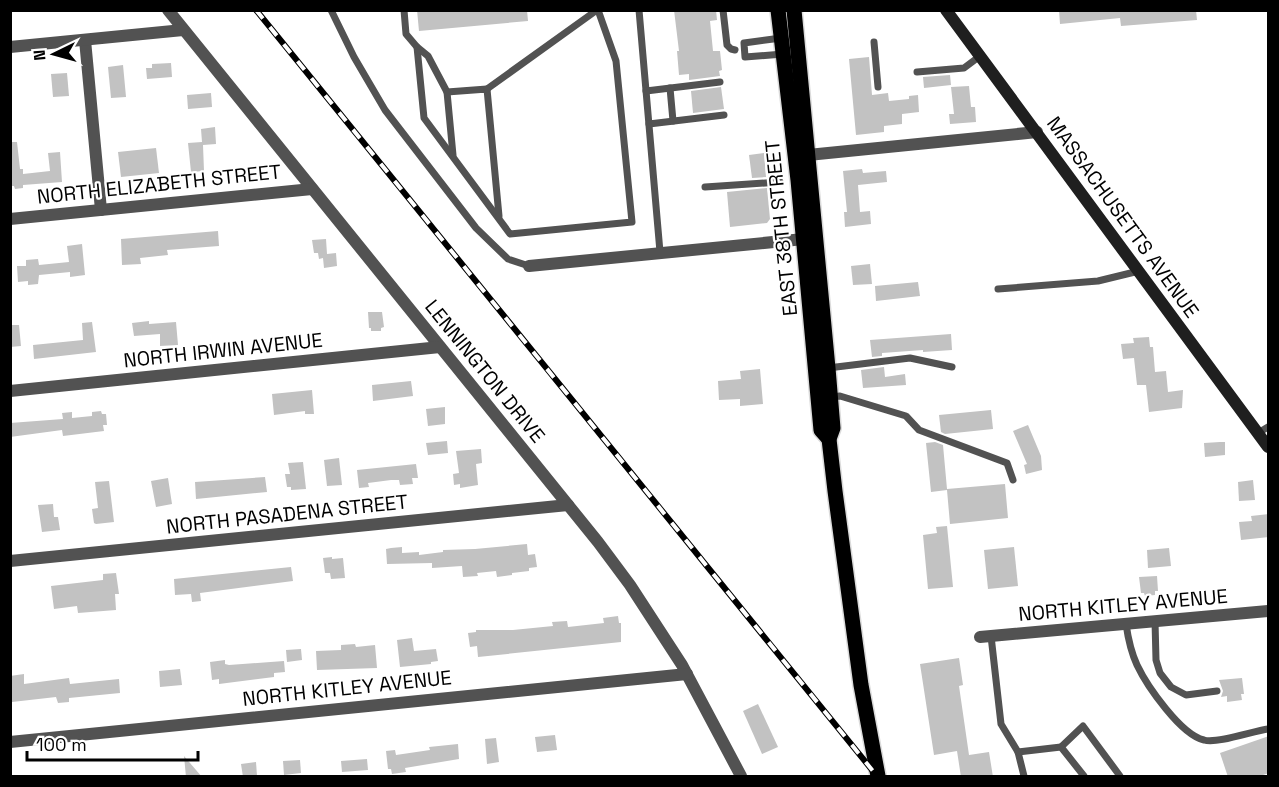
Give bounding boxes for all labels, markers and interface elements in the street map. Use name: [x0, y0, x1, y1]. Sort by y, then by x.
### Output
north arrow: [24, 24, 84, 84]
text: N: [29, 49, 50, 62]
street label: MASSACHUSETTS AVENUE: [1041, 111, 1205, 323]
street label: EAST 38TH STREET: [759, 139, 803, 317]
street label: NORTH ELIZABETH STREET: [36, 158, 282, 210]
street label: LENNINGTON DRIVE: [419, 294, 551, 448]
street label: NORTH IRWIN AVENUE: [122, 327, 324, 373]
street label: NORTH PASADENA STREET: [165, 488, 409, 540]
street label: NORTH KITLEY AVENUE: [1017, 583, 1229, 627]
street label: NORTH KITLEY AVENUE: [241, 664, 453, 712]
scale bar: [27, 724, 198, 762]
text: 100 m: [36, 733, 87, 756]

